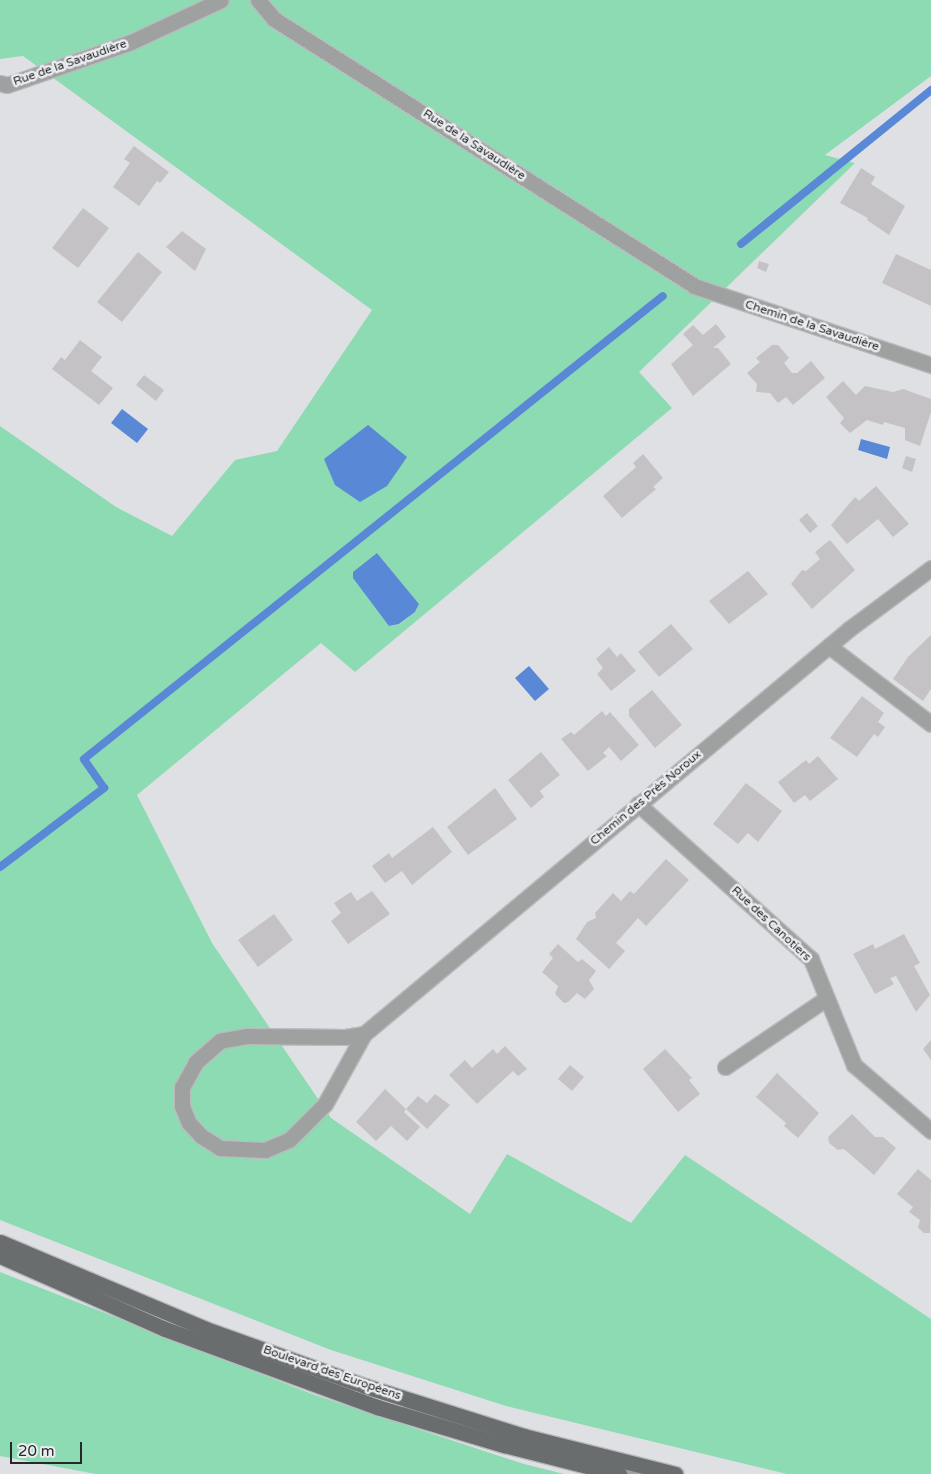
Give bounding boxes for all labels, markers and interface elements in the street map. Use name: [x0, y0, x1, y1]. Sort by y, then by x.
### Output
street label: Rue de la Savaudière: [11, 37, 129, 89]
street label: Rue de la Savaudière: [420, 107, 528, 183]
street label: Chemin de la Savaudière: [743, 298, 881, 354]
street label: Chemin des Prés Noroux: [588, 747, 704, 849]
street label: Rue des Canotiers: [728, 883, 814, 965]
street label: Boulevard des Européens: [261, 1343, 403, 1403]
scale bar: [12, 1432, 85, 1464]
text: 20 m: [18, 1442, 55, 1460]

